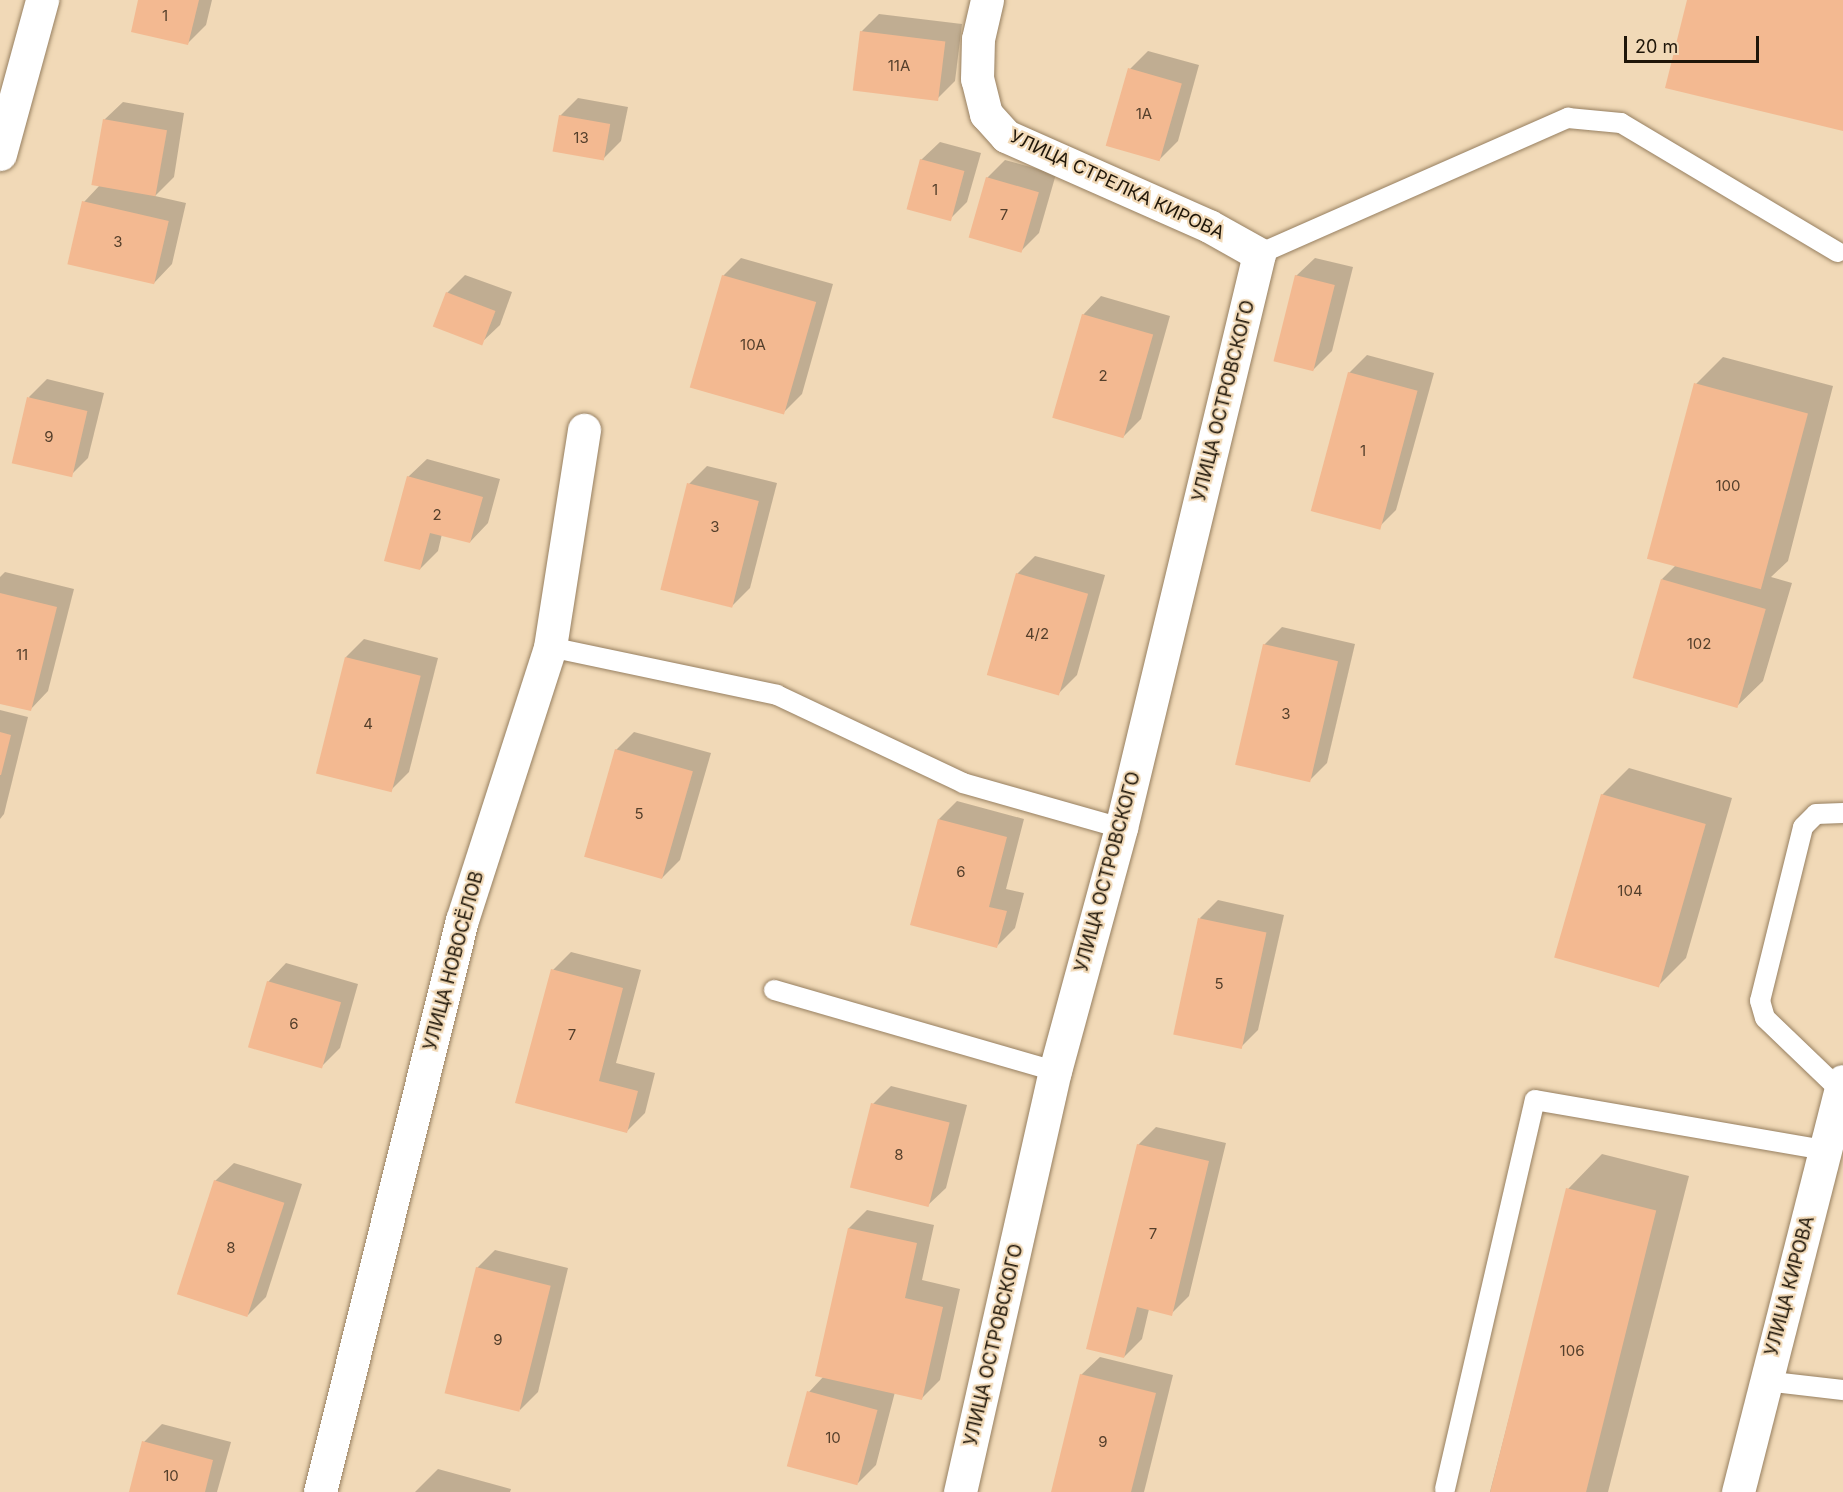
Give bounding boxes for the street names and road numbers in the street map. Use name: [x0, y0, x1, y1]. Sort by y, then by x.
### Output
street label: УЛИЦА СТРЕЛКА КИРОВА: [1006, 126, 1228, 244]
street label: УЛИЦА ОСТРОВСКОГО: [1189, 298, 1259, 504]
street label: УЛИЦА ОСТРОВСКОГО: [1071, 770, 1145, 974]
street label: УЛИЦА НОВОСЁЛОВ: [420, 869, 488, 1053]
street label: УЛИЦА КИРОВА: [1761, 1214, 1819, 1358]
street label: УЛИЦА ОСТРОВСКОГО: [960, 1242, 1028, 1448]

